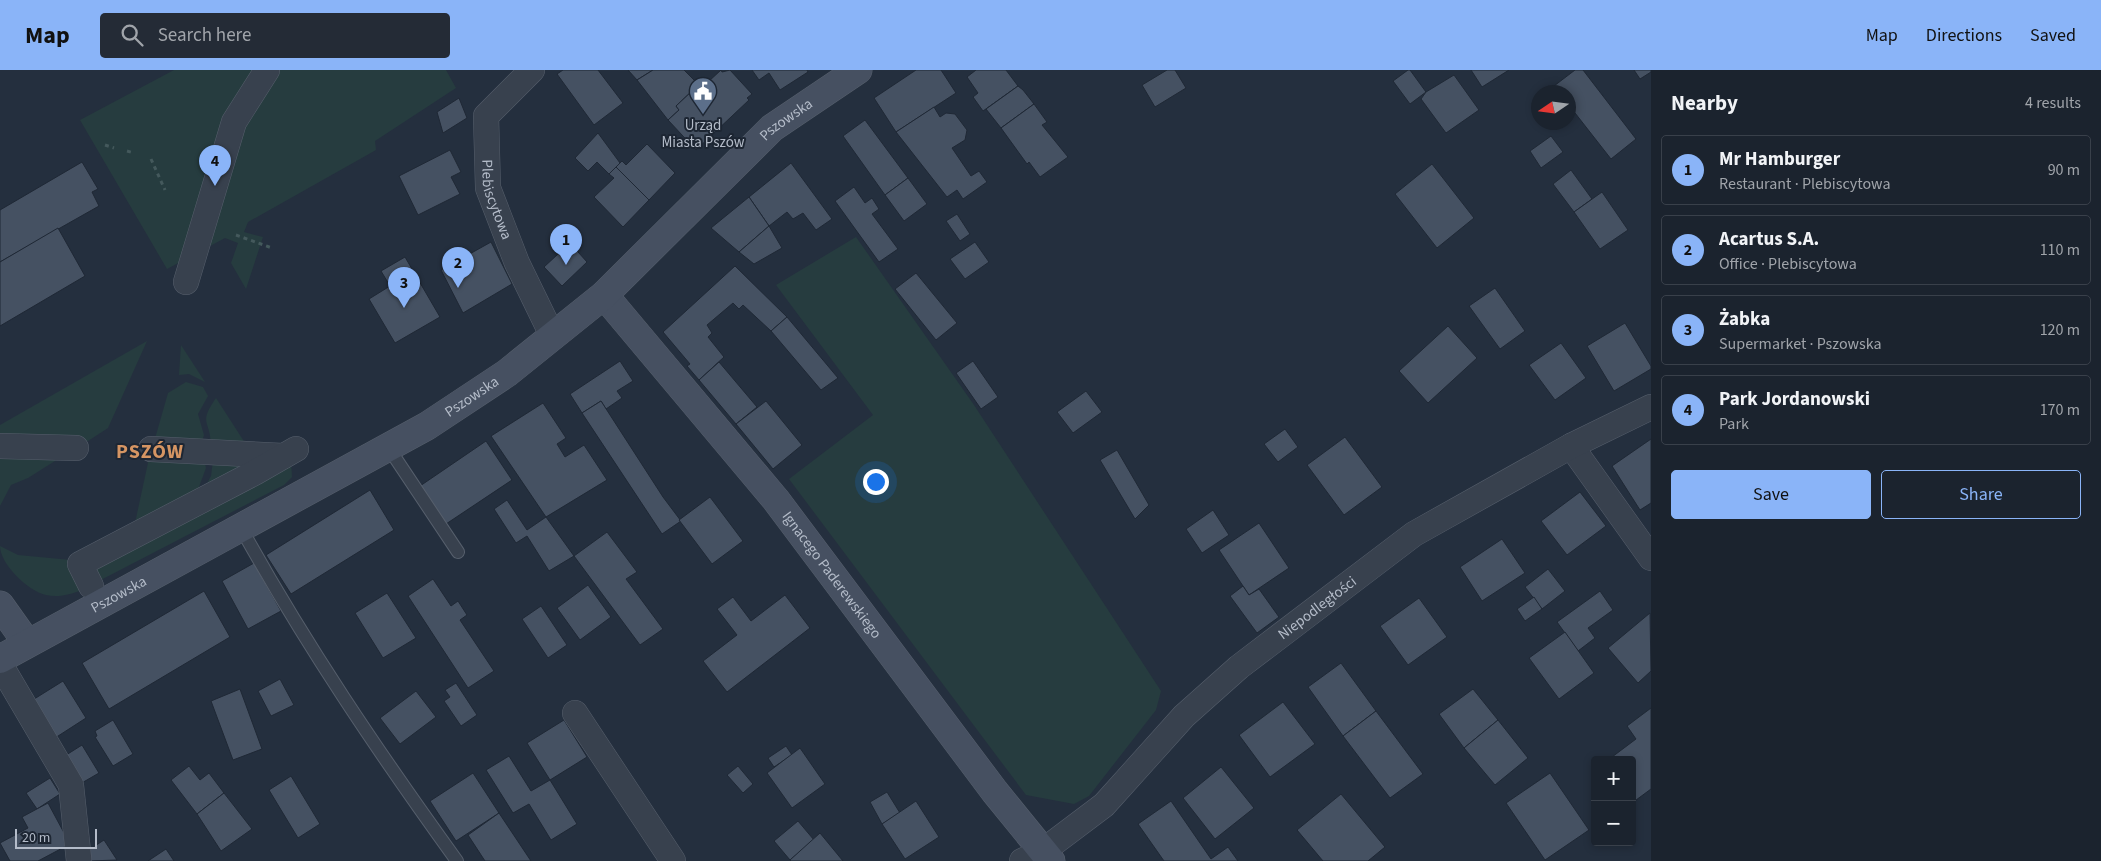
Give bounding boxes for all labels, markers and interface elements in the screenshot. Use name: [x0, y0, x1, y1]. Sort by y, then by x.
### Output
search box: [100, 13, 450, 58]
text: Map: [25, 18, 70, 53]
icon: search: [118, 21, 146, 49]
text: Search here: [158, 22, 251, 49]
text: Map: [1866, 23, 1898, 48]
text: Directions: [1926, 23, 2002, 48]
text: Saved: [2030, 23, 2076, 48]
public building icon: Urząd Miasta Pszów: [688, 76, 718, 115]
north arrow: [1531, 85, 1576, 130]
text: Nearby: [1671, 88, 1738, 118]
text: 4 results: [2025, 92, 2081, 114]
street label: Pszowska: [755, 94, 817, 146]
place label: Urząd Miasta Pszów: [661, 115, 745, 153]
pin: 4: [199, 145, 231, 186]
text: Mr Hamburger: [1719, 146, 1840, 173]
street label: Plebiscytowa: [476, 159, 517, 243]
text: 1: [1684, 159, 1692, 181]
text: 90 m: [2048, 159, 2080, 181]
text: Restaurant · Plebiscytowa: [1719, 173, 1891, 195]
pin: 1: [550, 224, 582, 265]
text: Acartus S.A.: [1719, 226, 1819, 253]
text: 2: [1684, 239, 1692, 261]
text: 110 m: [2040, 239, 2080, 261]
pin: 2: [442, 247, 474, 288]
text: Office · Plebiscytowa: [1719, 253, 1857, 275]
pin: 3: [388, 267, 420, 308]
text: Żabka: [1719, 306, 1770, 333]
text: 3: [1684, 319, 1692, 341]
text: 120 m: [2040, 319, 2080, 341]
text: Supermarket · Pszowska: [1719, 333, 1882, 355]
street label: Pszowska: [441, 371, 503, 422]
text: Park Jordanowski: [1719, 386, 1870, 413]
text: 4: [1684, 399, 1692, 421]
text: 170 m: [2040, 399, 2080, 421]
text: Park: [1719, 413, 1749, 435]
district label: PSZÓW: [116, 438, 184, 466]
your location: [863, 469, 889, 495]
button: Save: [1671, 470, 1871, 519]
button: Share: [1881, 470, 2081, 519]
street label: Ignacego Paderewskiego: [777, 507, 886, 643]
street label: Pszowska: [87, 571, 150, 619]
street label: Niepodległości: [1274, 571, 1361, 645]
map controls: [1591, 756, 1636, 846]
button: +: [1591, 756, 1636, 801]
button: −: [1591, 801, 1636, 846]
scale bar: [15, 826, 98, 849]
text: 20 m: [22, 828, 50, 848]

